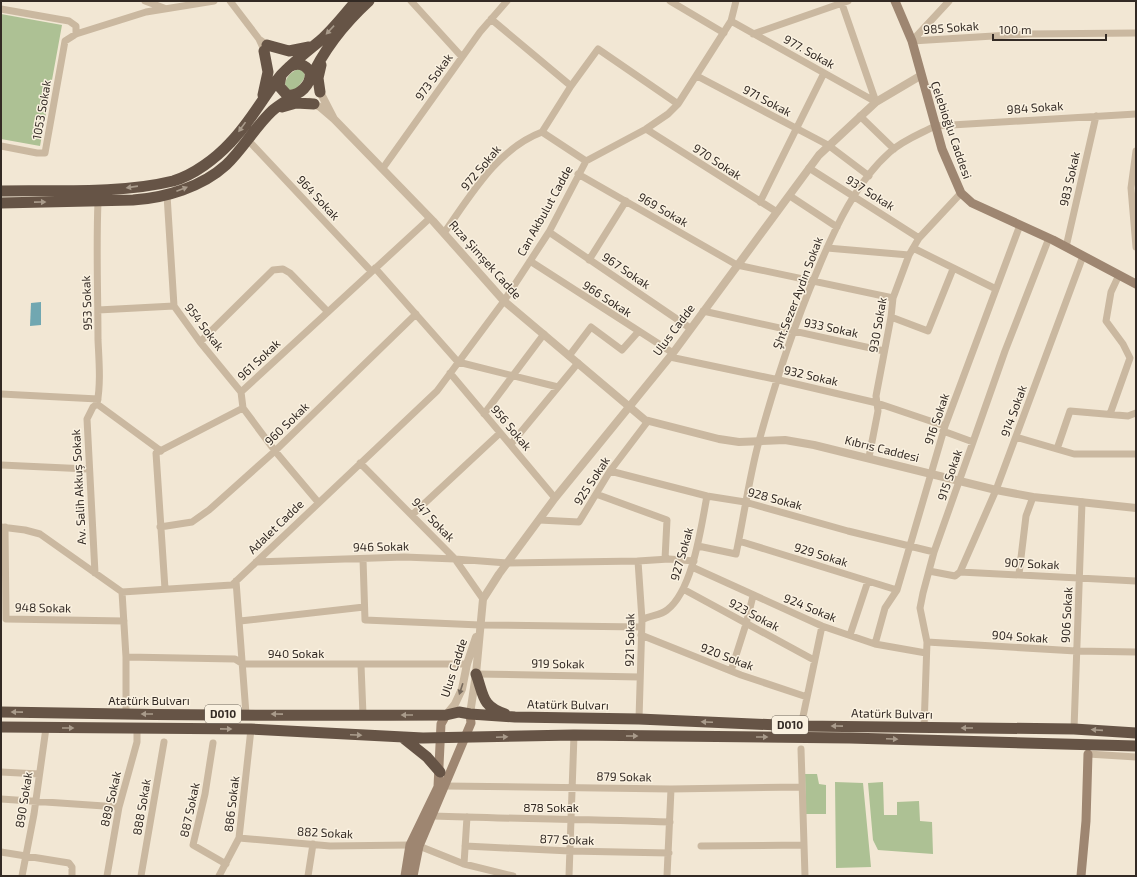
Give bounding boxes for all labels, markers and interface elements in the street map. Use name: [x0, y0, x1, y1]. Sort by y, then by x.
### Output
scale bar: [993, 16, 1106, 42]
street label: 985 Sokak: [923, 18, 979, 36]
text: 100 m: [999, 22, 1031, 36]
one-way arrow: [325, 25, 335, 35]
street label: 977. Sokak: [781, 31, 838, 71]
street label: 973 Sokak: [411, 50, 455, 103]
street label: 1053 Sokak: [29, 79, 53, 141]
street label: Çelebioğlu Caddesi: [928, 79, 975, 181]
street label: 971 Sokak: [741, 82, 794, 119]
street label: 984 Sokak: [1006, 98, 1064, 116]
one-way arrow: [238, 122, 246, 133]
street label: 970 Sokak: [691, 140, 745, 182]
street label: 972 Sokak: [457, 142, 503, 193]
street label: 983 Sokak: [1056, 150, 1082, 208]
street label: Can Akbulut Cadde: [513, 163, 575, 258]
street label: 964 Sokak: [294, 172, 343, 223]
street label: 937 Sokak: [844, 172, 897, 213]
one-way arrow: [126, 184, 138, 190]
one-way arrow: [177, 186, 189, 192]
street label: 969 Sokak: [636, 189, 691, 229]
one-way arrow: [34, 199, 47, 205]
street label: Rıza Şimşek Cadde: [445, 217, 525, 303]
street label: Şht.Sezer Aydın Sokak: [769, 235, 827, 351]
street label: 967 Sokak: [600, 249, 653, 291]
street label: 953 Sokak: [78, 275, 94, 331]
street label: 966 Sokak: [580, 277, 635, 319]
street label: 930 Sokak: [865, 296, 889, 354]
street label: 954 Sokak: [182, 300, 227, 353]
street label: Ulus Cadde: [649, 301, 697, 358]
street label: 933 Sokak: [803, 314, 860, 340]
street label: 961 Sokak: [234, 336, 283, 383]
street label: 932 Sokak: [783, 362, 840, 388]
street label: 914 Sokak: [997, 383, 1029, 438]
street label: 916 Sokak: [921, 391, 951, 446]
street label: 960 Sokak: [261, 399, 311, 448]
street label: 956 Sokak: [489, 402, 535, 453]
street label: Av. Salih Akkuş Sokak: [68, 429, 89, 545]
street label: Kıbrıs Caddesi: [844, 432, 921, 464]
street label: 915 Sokak: [934, 447, 964, 502]
street label: 925 Sokak: [570, 454, 612, 507]
street label: 928 Sokak: [746, 484, 804, 512]
street label: 947 Sokak: [409, 495, 458, 544]
street label: Adalet Cadde: [245, 496, 306, 556]
street label: 927 Sokak: [667, 525, 695, 582]
street label: 946 Sokak: [353, 539, 409, 553]
street label: 929 Sokak: [793, 539, 850, 569]
street label: 907 Sokak: [1004, 555, 1060, 571]
street label: 906 Sokak: [1058, 587, 1074, 643]
street label: 924 Sokak: [782, 590, 839, 624]
street label: 923 Sokak: [727, 595, 782, 633]
street label: 948 Sokak: [15, 600, 71, 614]
street label: 921 Sokak: [622, 613, 636, 667]
street label: 904 Sokak: [991, 627, 1049, 645]
street label: Ulus Cadde: [437, 637, 469, 699]
street label: 920 Sokak: [699, 640, 756, 673]
street label: 940 Sokak: [268, 646, 324, 660]
street label: 919 Sokak: [531, 656, 585, 670]
one-way arrow: [458, 683, 464, 695]
street label: Atatürk Bulvarı: [108, 693, 190, 707]
street label: Atatürk Bulvarı: [527, 696, 609, 712]
road number: D010: [205, 705, 241, 723]
street label: Atatürk Bulvarı: [851, 705, 933, 721]
one-way arrow: [10, 709, 23, 715]
one-way arrow: [140, 711, 153, 717]
one-way arrow: [270, 711, 283, 717]
one-way arrow: [400, 712, 413, 718]
road number: D010: [772, 716, 808, 734]
one-way arrow: [701, 718, 713, 725]
one-way arrow: [830, 723, 843, 729]
one-way arrow: [62, 725, 75, 731]
one-way arrow: [960, 725, 973, 731]
one-way arrow: [220, 726, 233, 732]
one-way arrow: [1091, 727, 1103, 734]
one-way arrow: [350, 731, 362, 738]
one-way arrow: [626, 733, 639, 739]
one-way arrow: [496, 734, 508, 741]
one-way arrow: [756, 734, 769, 740]
one-way arrow: [886, 736, 899, 742]
street label: 879 Sokak: [596, 769, 652, 783]
street label: 889 Sokak: [97, 770, 123, 828]
street label: 890 Sokak: [12, 771, 34, 829]
street label: 886 Sokak: [221, 775, 241, 833]
street label: 888 Sokak: [129, 778, 153, 836]
street label: 887 Sokak: [176, 781, 202, 839]
street label: 878 Sokak: [523, 800, 579, 814]
street label: 882 Sokak: [297, 824, 354, 840]
street label: 877 Sokak: [540, 831, 595, 847]

